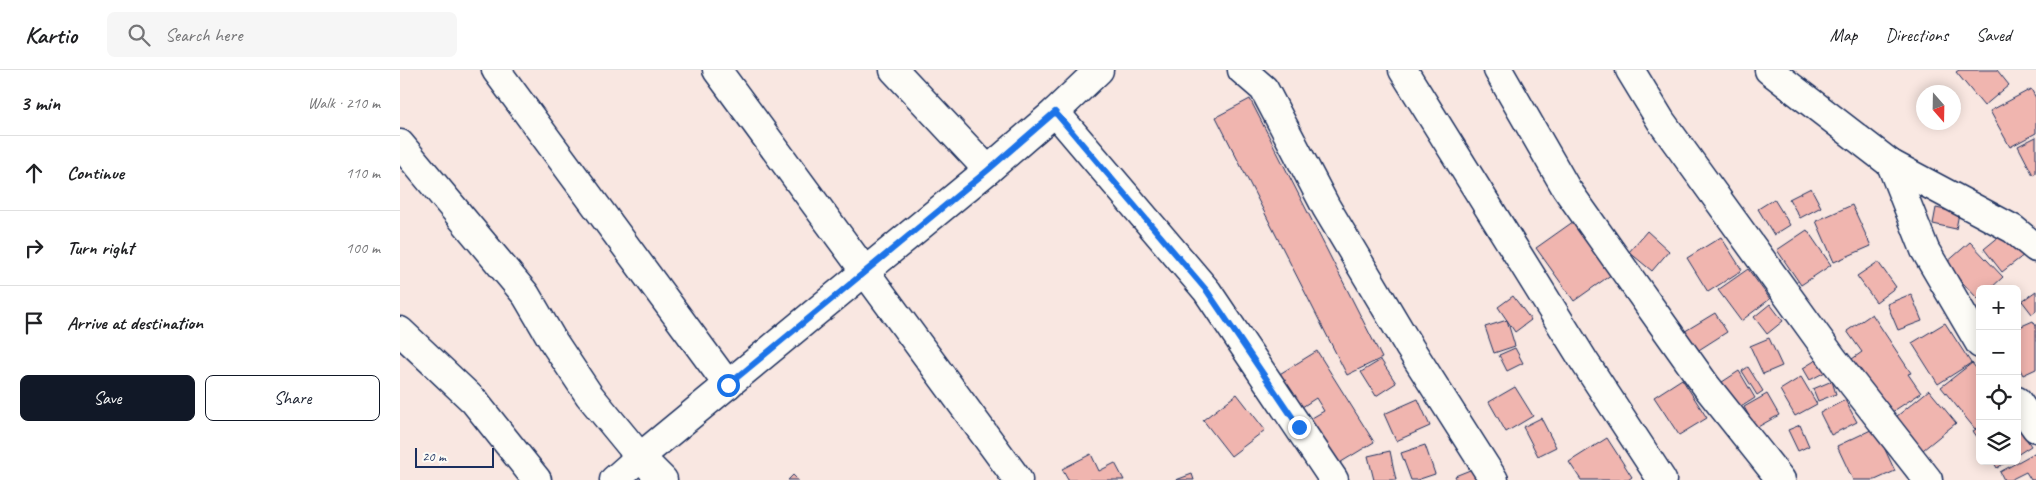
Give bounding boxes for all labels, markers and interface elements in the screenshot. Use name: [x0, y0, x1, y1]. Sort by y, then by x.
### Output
search box: [107, 12, 457, 57]
text: Kartio: [25, 20, 77, 50]
icon: search: [125, 21, 153, 49]
text: Search here: [165, 23, 242, 47]
text: Map: [1830, 24, 1857, 46]
text: Directions: [1885, 24, 1948, 46]
text: Saved: [1976, 24, 2011, 46]
north arrow: [1916, 85, 1961, 130]
text: 3 min: [20, 90, 60, 116]
text: Walk · 210 m: [308, 93, 380, 113]
icon: ahead: [20, 159, 48, 187]
text: Continue: [67, 161, 124, 185]
text: 110 m: [346, 163, 380, 183]
icon: right: [20, 234, 48, 262]
text: Turn right: [67, 236, 134, 260]
text: 100 m: [346, 238, 380, 258]
map controls: [1976, 285, 2021, 465]
button: +: [1976, 285, 2021, 330]
icon: arrive: [20, 309, 48, 337]
text: Arrive at destination: [67, 311, 203, 335]
button: −: [1976, 330, 2021, 375]
route start: [717, 374, 740, 397]
button: Save: [20, 375, 195, 421]
button: Share: [205, 375, 380, 421]
button: locate: [1976, 375, 2021, 420]
route end: [1288, 416, 1311, 439]
button: layers: [1976, 420, 2021, 465]
scale bar: [415, 445, 494, 468]
text: 20 m: [422, 448, 446, 465]

